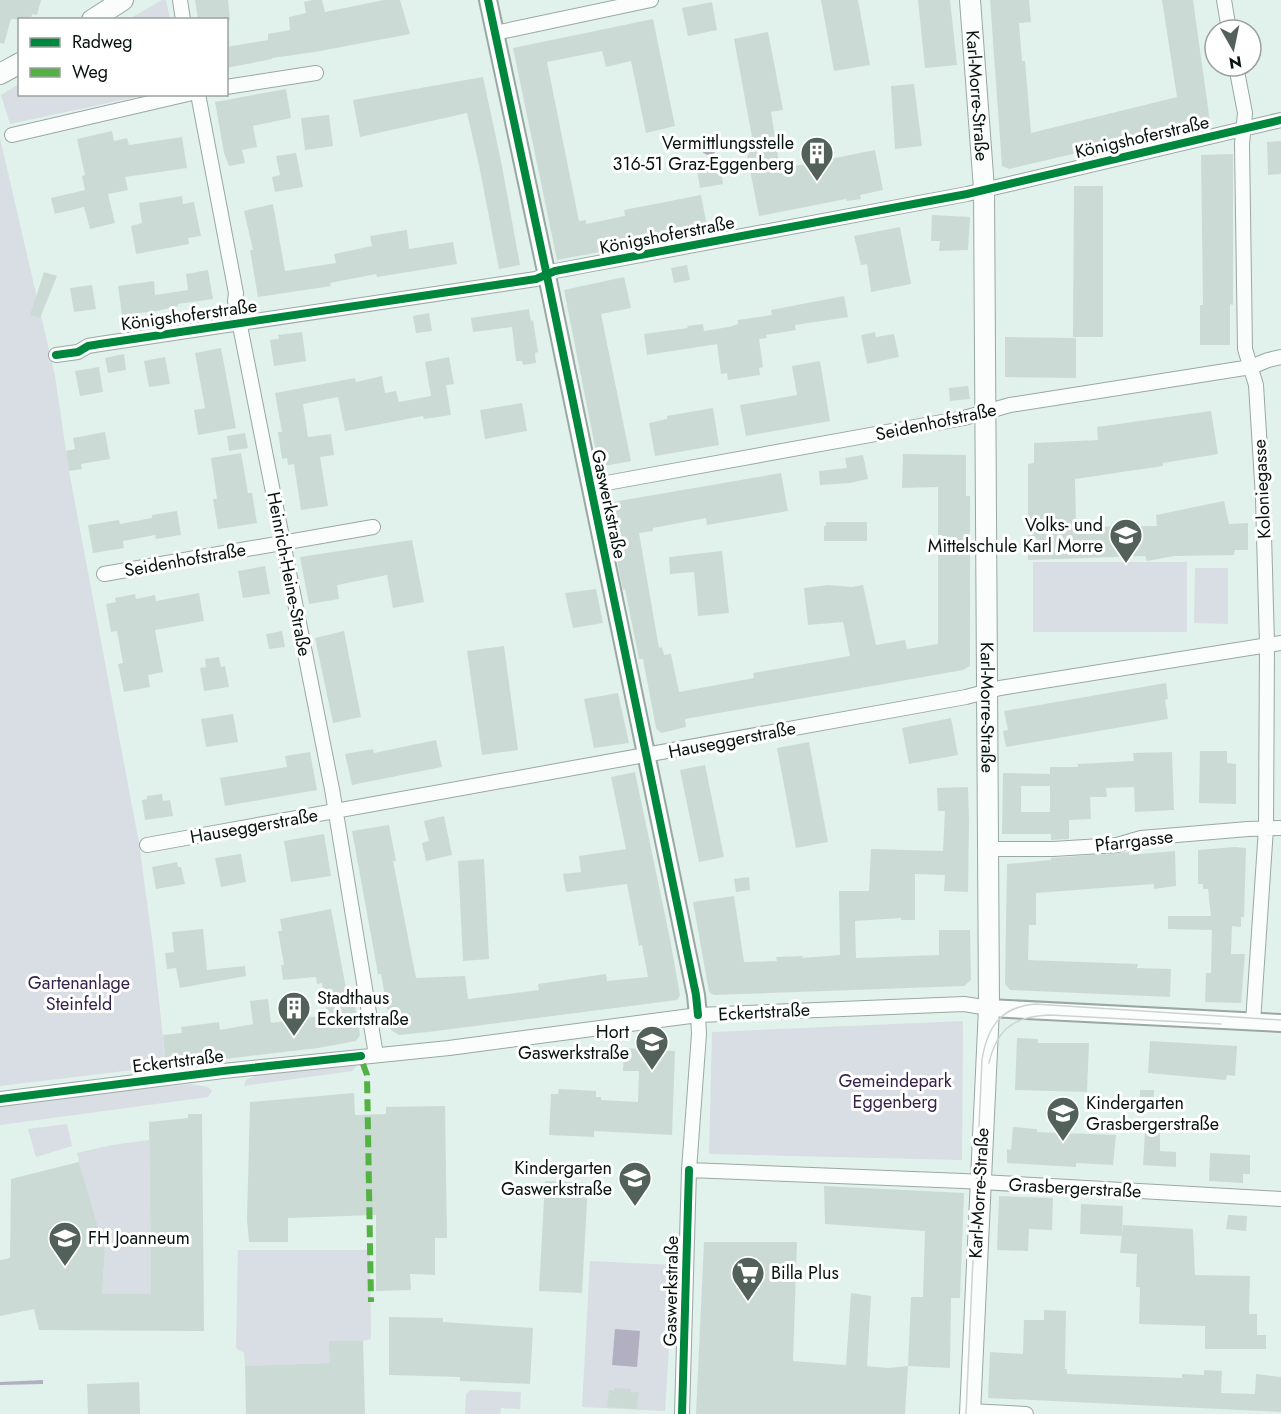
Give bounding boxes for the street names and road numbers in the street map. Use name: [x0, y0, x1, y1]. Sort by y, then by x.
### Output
street label: Karl-Morre-Straße: [959, 29, 995, 162]
street label: Königshoferstraße: [1072, 109, 1212, 165]
street label: Königshoferstraße: [597, 209, 737, 261]
street label: Königshoferstraße: [119, 293, 259, 337]
street label: Seidenhofstraße: [873, 396, 999, 448]
street label: Koloniegasse: [1246, 439, 1278, 539]
street label: Gaswerkstraße: [585, 447, 633, 561]
street label: Heinrich-Heine-Straße: [260, 490, 318, 658]
street label: Seidenhofstraße: [122, 537, 248, 583]
street label: Karl-Morre-Straße: [974, 642, 1001, 773]
street label: Hauseggerstraße: [666, 715, 798, 765]
street label: Hauseggerstraße: [188, 802, 320, 850]
street label: Pfarrgasse: [1093, 823, 1175, 859]
street label: Eckertstraße: [717, 997, 811, 1027]
street label: Eckertstraße: [131, 1043, 225, 1079]
street label: Karl-Morre-Straße: [963, 1127, 995, 1259]
street label: Grasbergerstraße: [1008, 1172, 1142, 1204]
street label: Gaswerkstraße: [657, 1235, 685, 1347]

